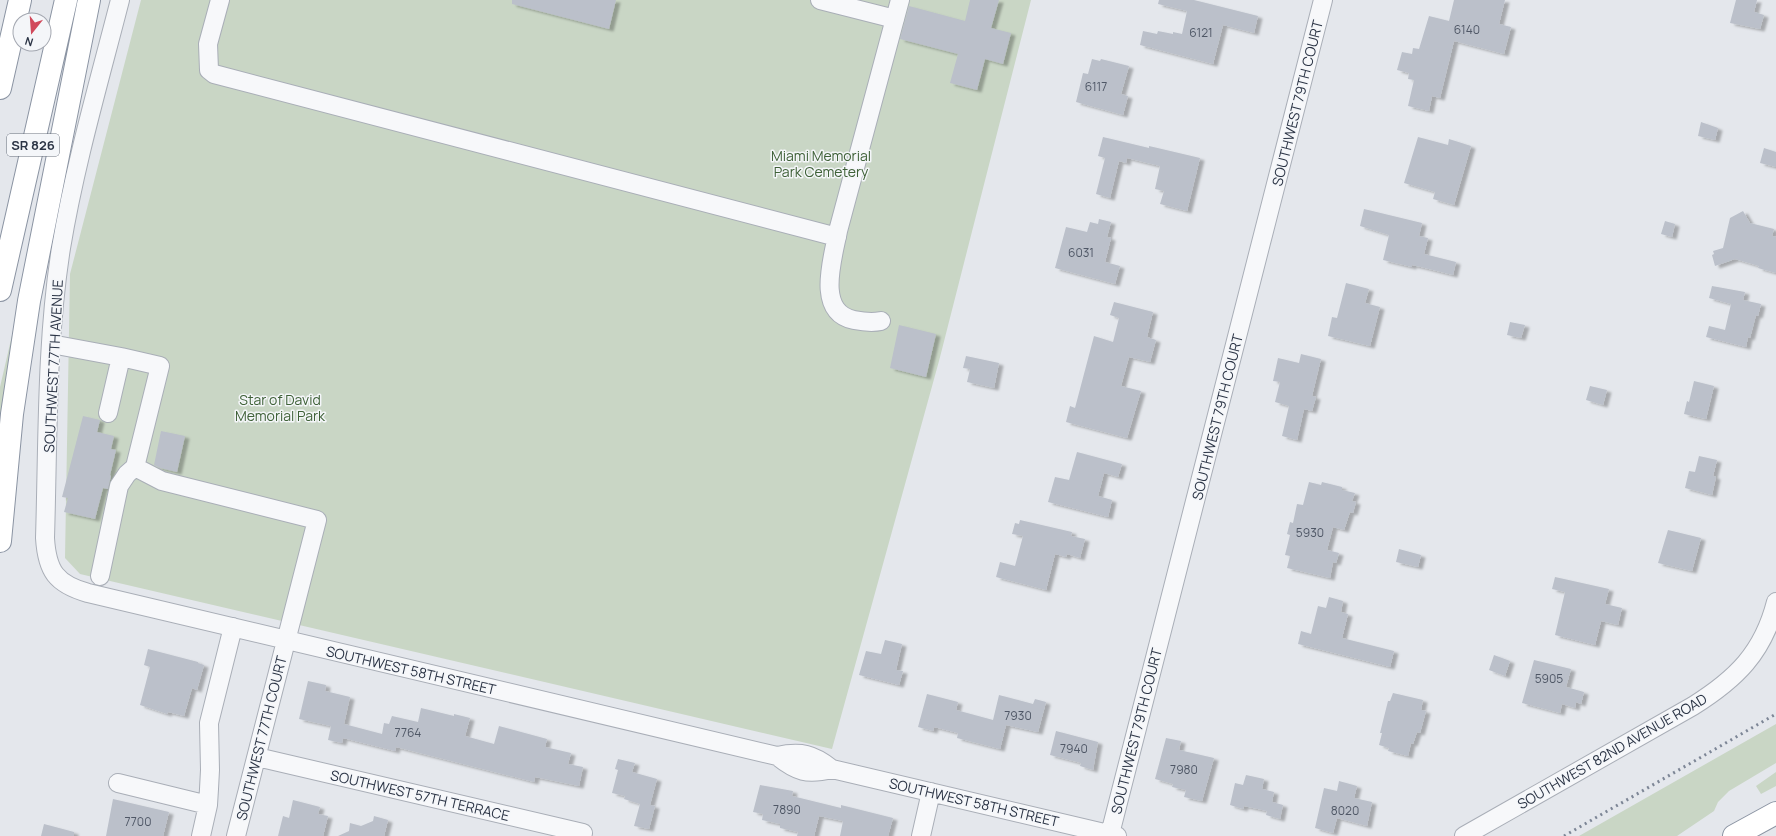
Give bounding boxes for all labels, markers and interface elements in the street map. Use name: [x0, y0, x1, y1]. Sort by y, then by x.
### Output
north arrow: [12, 12, 52, 52]
street label: SOUTHWEST 79TH COURT: [1267, 18, 1327, 188]
house number: 6140: [1454, 21, 1480, 38]
house number: 6121: [1189, 24, 1213, 41]
text: N: [23, 34, 35, 50]
house number: 6117: [1085, 78, 1107, 95]
road number: SR 826: [7, 134, 59, 156]
park label: Miami Memorial Park Cemetery: [771, 146, 871, 181]
house number: 6031: [1068, 244, 1094, 261]
street label: SOUTHWEST 77TH AVENUE: [39, 279, 67, 453]
street label: SOUTHWEST 79TH COURT: [1187, 332, 1247, 502]
park label: Star of David Memorial Park: [235, 390, 326, 425]
house number: 5930: [1296, 524, 1324, 541]
street label: SOUTHWEST 58TH STREET: [324, 641, 498, 699]
street label: SOUTHWEST 79TH COURT: [1106, 646, 1166, 816]
street label: SOUTHWEST 77TH COURT: [231, 653, 291, 822]
house number: 5905: [1535, 670, 1563, 687]
street label: SOUTHWEST 82ND AVENUE ROAD: [1514, 689, 1710, 813]
house number: 7930: [1004, 707, 1032, 724]
house number: 7764: [395, 724, 421, 741]
house number: 7940: [1060, 740, 1088, 757]
house number: 7980: [1170, 761, 1198, 778]
street label: SOUTHWEST 57TH TERRACE: [329, 765, 511, 825]
street label: SOUTHWEST 58TH STREET: [887, 773, 1061, 831]
house number: 7890: [773, 801, 801, 818]
house number: 8020: [1331, 802, 1359, 819]
house number: 7700: [124, 813, 152, 830]

